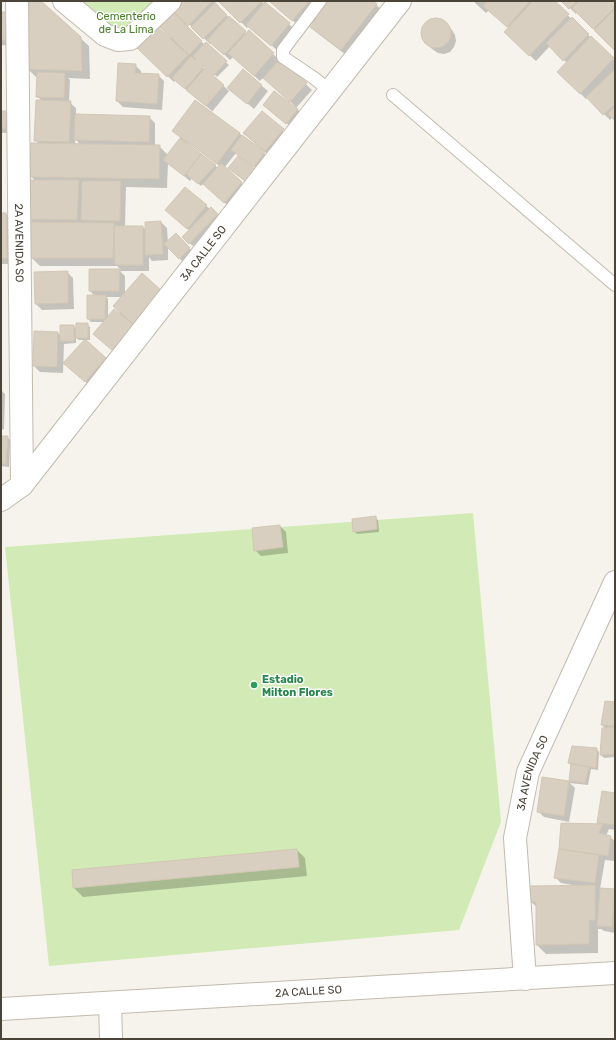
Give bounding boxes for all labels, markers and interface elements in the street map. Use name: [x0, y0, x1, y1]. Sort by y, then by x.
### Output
park label: Cementerio de La Lima: [96, 10, 156, 36]
street label: 2A AVENIDA SO: [13, 203, 26, 283]
street label: 3A CALLE SO: [177, 223, 229, 284]
place label: Estadio Milton Flores: [262, 673, 333, 699]
marker: Estadio Milton Flores: [249, 680, 259, 690]
street label: 3A AVENIDA SO: [514, 733, 551, 812]
street label: 2A CALLE SO: [275, 983, 342, 999]

